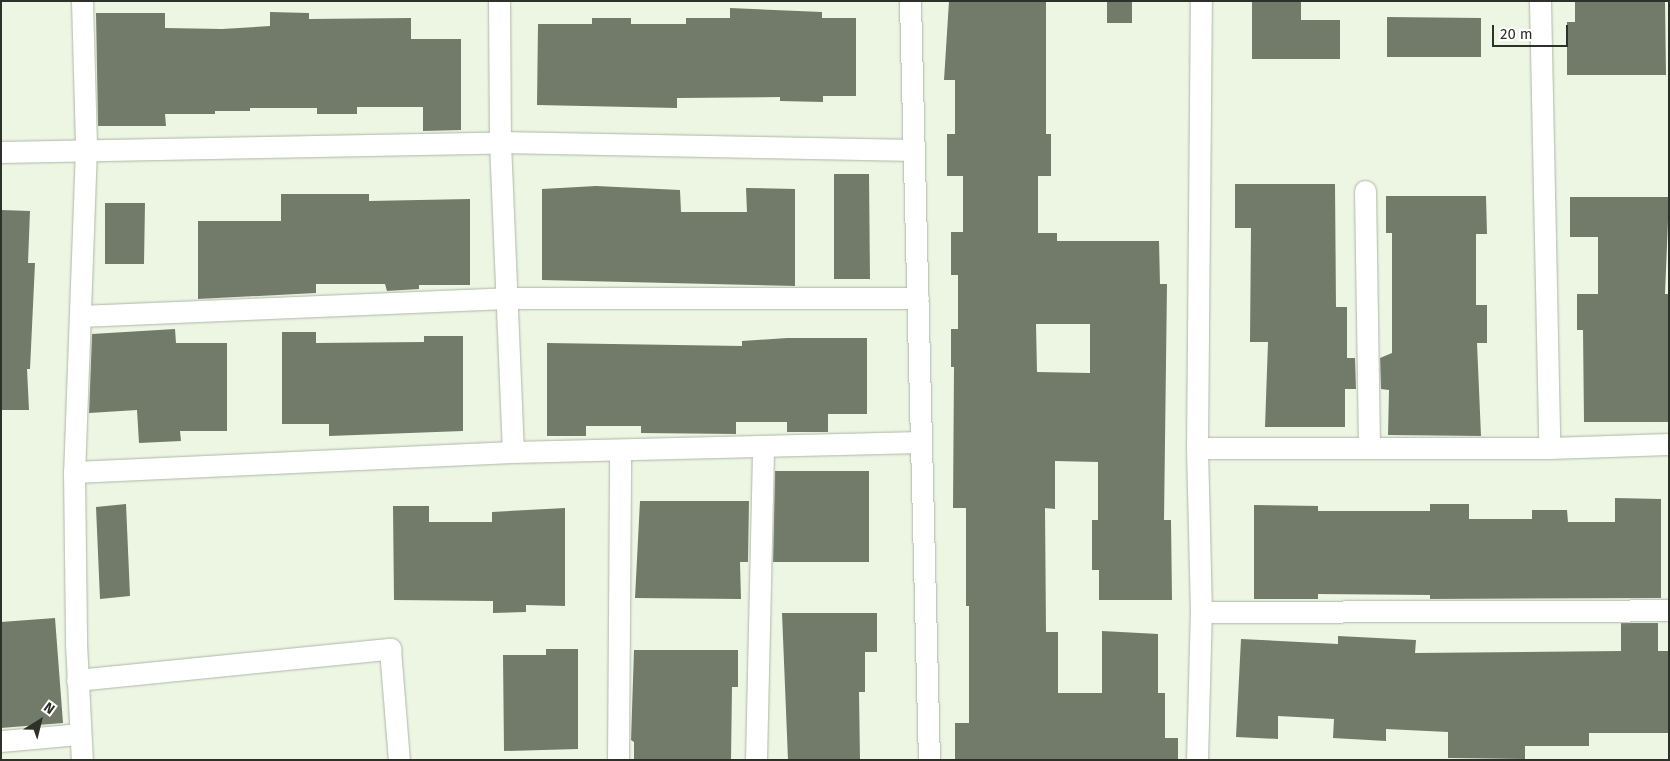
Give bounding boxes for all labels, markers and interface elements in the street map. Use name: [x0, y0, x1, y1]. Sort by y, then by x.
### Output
scale bar: [1495, 15, 1571, 47]
text: 20 m: [1500, 25, 1533, 43]
north arrow: [15, 696, 65, 746]
text: N: [40, 699, 58, 718]

